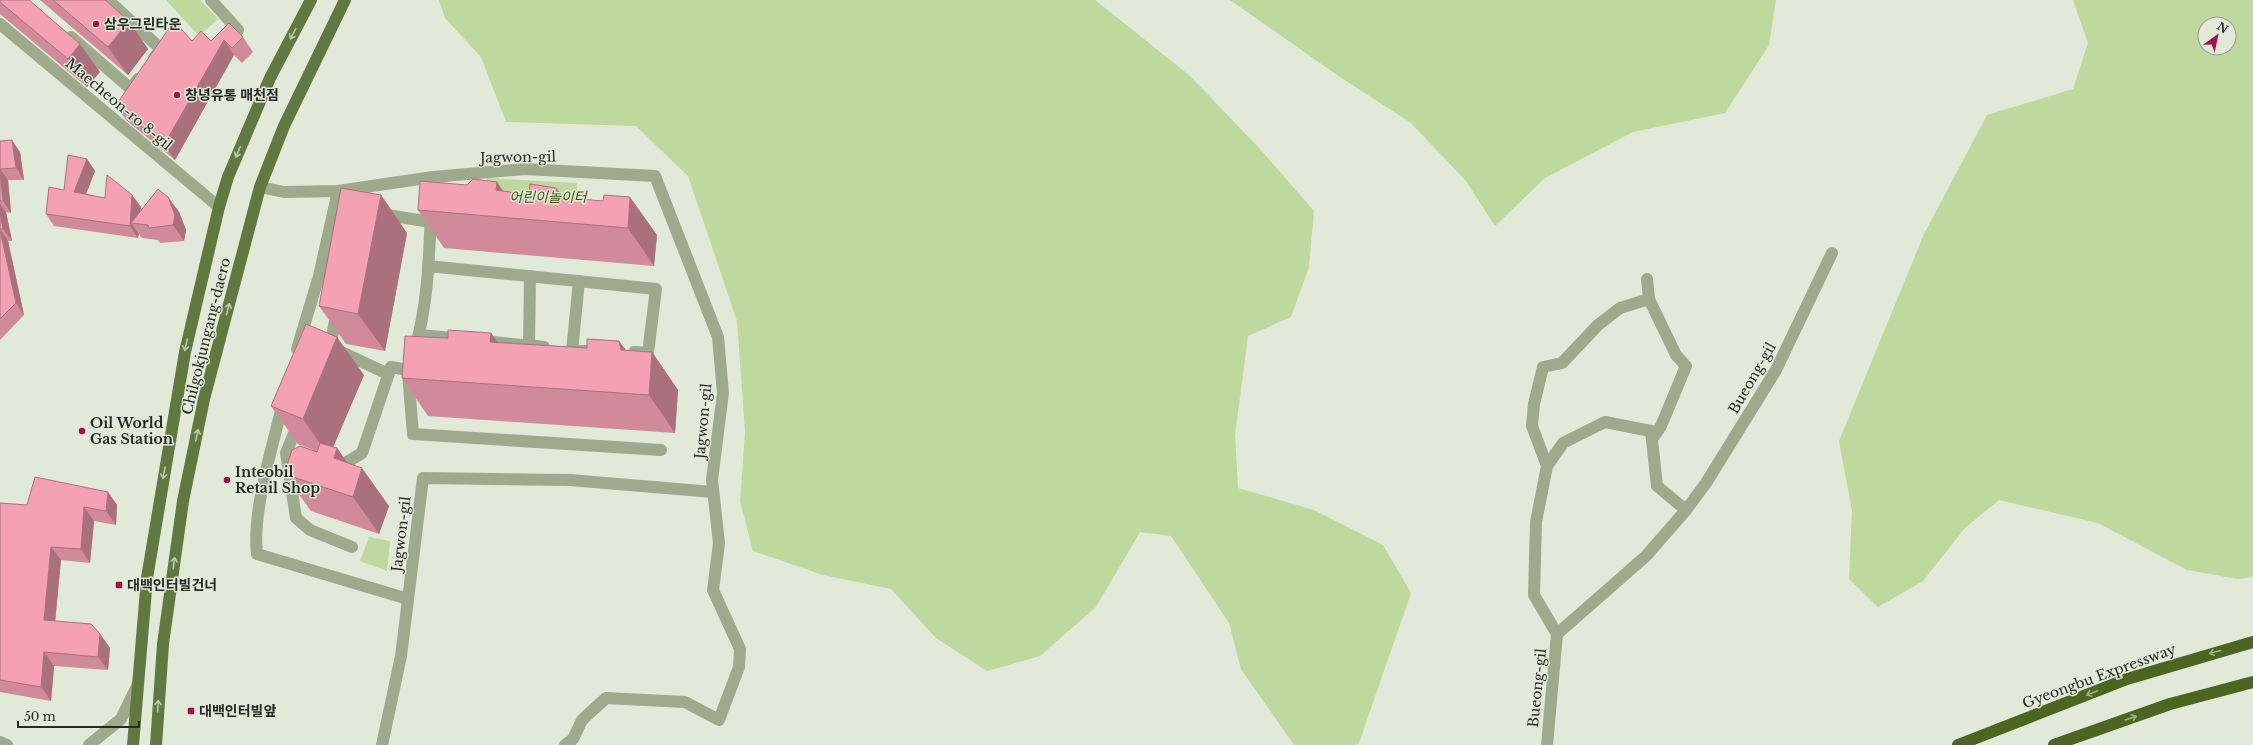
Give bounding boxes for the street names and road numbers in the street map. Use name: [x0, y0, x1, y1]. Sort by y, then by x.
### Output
street label: Maecheon-ro 8-gil: [62, 54, 176, 154]
street label: Jagwon-gil: [478, 147, 557, 167]
street label: Chilgokjungang-daero: [178, 256, 234, 416]
street label: Bueong-gil: [1724, 339, 1780, 417]
street label: Jagwon-gil: [691, 382, 715, 462]
street label: Jagwon-gil: [387, 495, 415, 575]
street label: Gyeongbu Expressway: [2020, 640, 2178, 712]
street label: Bueong-gil: [1524, 647, 1550, 728]

